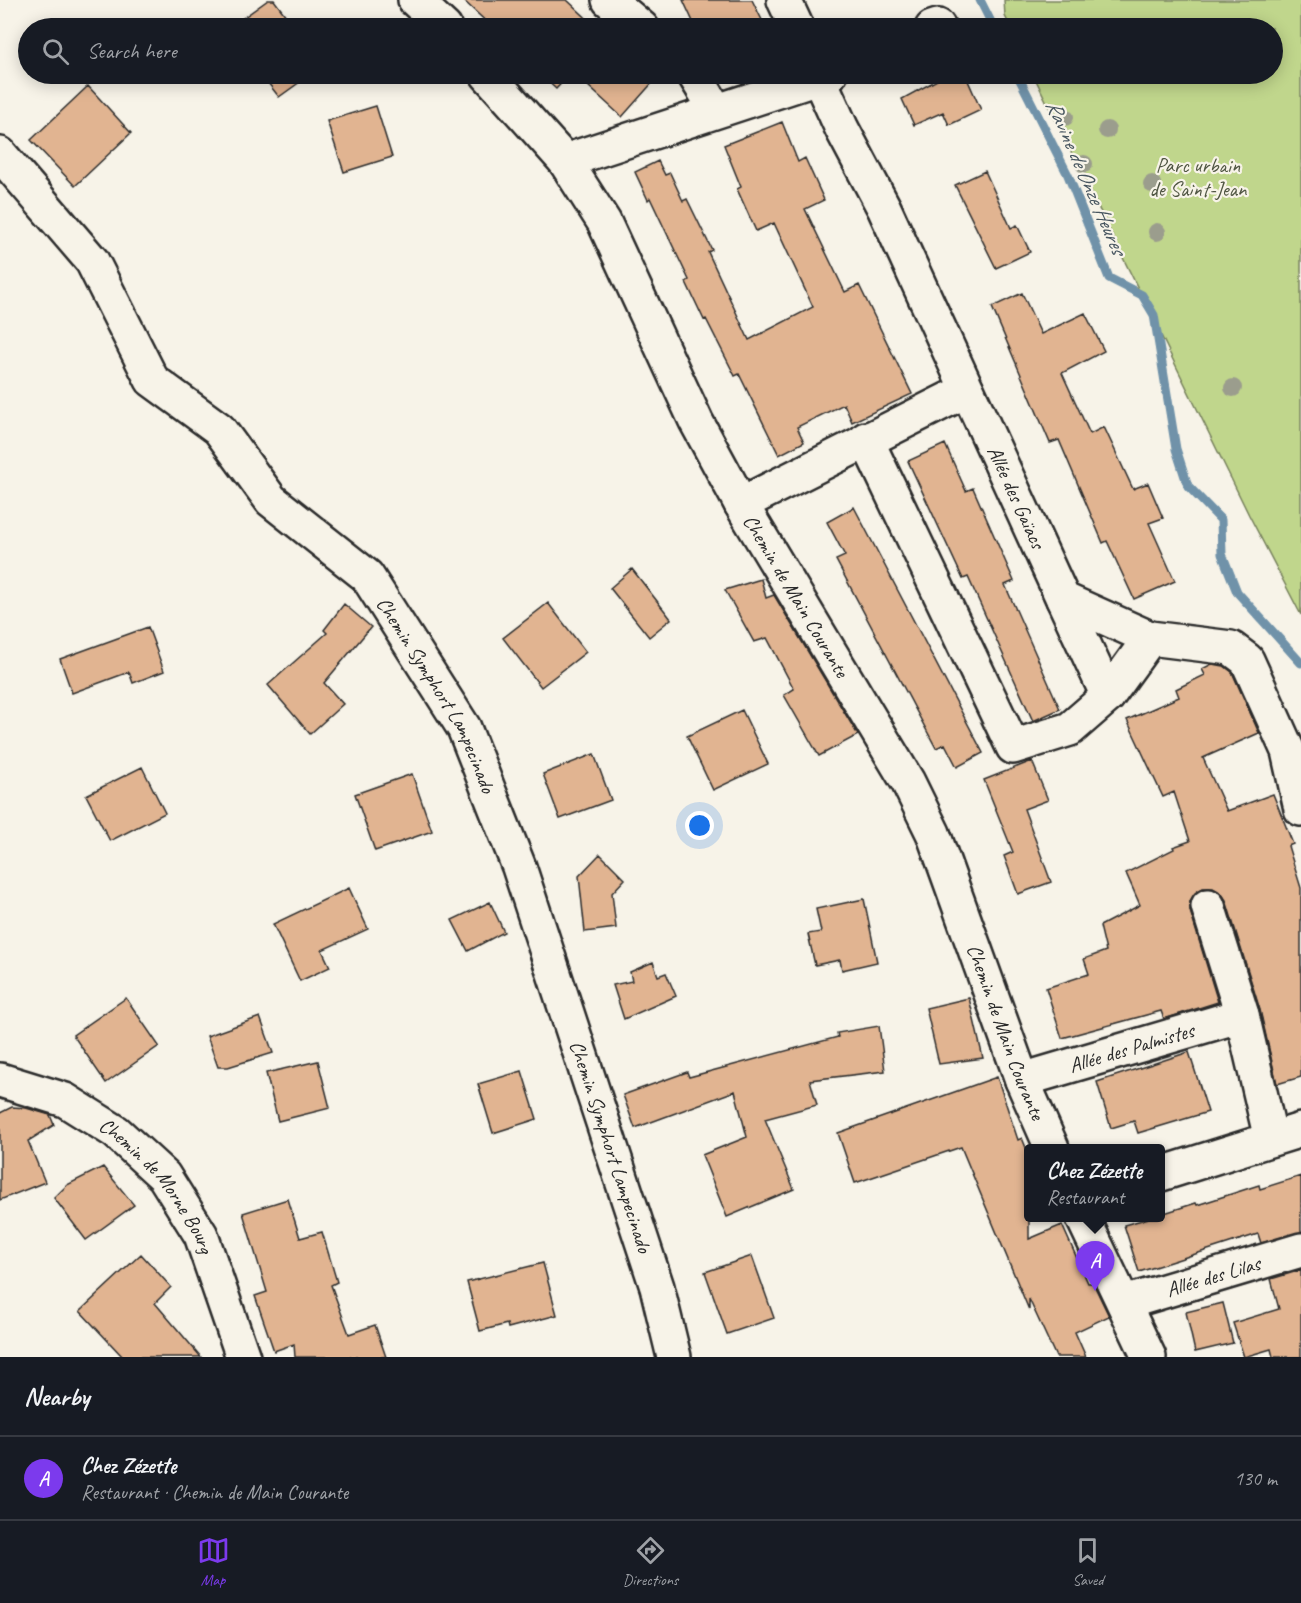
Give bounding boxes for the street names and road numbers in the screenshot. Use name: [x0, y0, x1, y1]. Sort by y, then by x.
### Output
street label: Allée des Gaïacs: [982, 442, 1052, 555]
street label: Chemin de Main Courante: [737, 510, 856, 683]
street label: Chemin Symphort Lampecinado: [371, 592, 502, 798]
street label: Chemin de Main Courante: [961, 941, 1051, 1125]
street label: Allée des Palmistes: [1066, 1016, 1198, 1078]
street label: Chemin Symphort Lampecinado: [564, 1037, 658, 1258]
street label: Chemin de Morne Bourg: [94, 1112, 220, 1258]
street label: Allée des Lilas: [1163, 1249, 1265, 1303]

